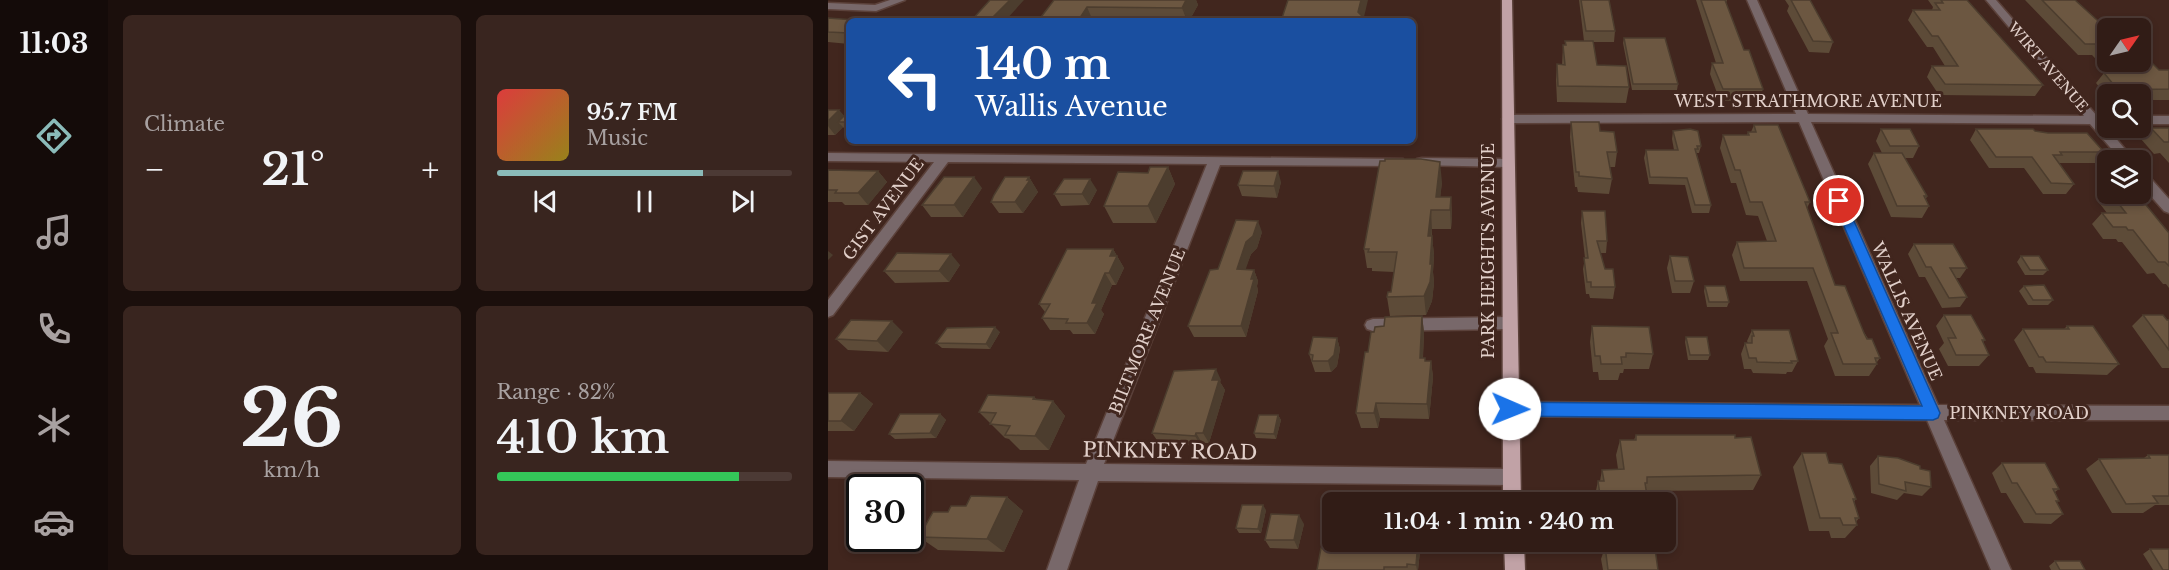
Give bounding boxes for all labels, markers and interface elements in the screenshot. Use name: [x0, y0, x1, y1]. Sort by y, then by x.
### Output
street label: WIRT AVENUE: [2003, 18, 2092, 116]
north arrow: [2097, 18, 2151, 72]
map controls: [2097, 18, 2151, 204]
text: 11:03: [20, 27, 88, 60]
text: 140 m: [975, 38, 1111, 90]
icon: left: [876, 42, 954, 120]
button: search: [2097, 84, 2151, 138]
text: Wallis Avenue: [975, 90, 1168, 123]
street label: WEST STRATHMORE AVENUE: [1673, 91, 1942, 111]
text: 95.7 FM: [587, 99, 677, 126]
text: Climate: [144, 112, 225, 136]
icon: directions: [33, 115, 75, 157]
text: Music: [587, 126, 648, 150]
text: 21°: [261, 141, 325, 197]
street label: PARK HEIGHTS AVENUE: [1478, 143, 1498, 359]
text: −: [144, 149, 165, 190]
text: +: [421, 149, 439, 190]
button: layers: [2097, 150, 2151, 204]
street label: GIST AVENUE: [838, 154, 928, 264]
pin: [1813, 175, 1864, 226]
icon: arrive: [1822, 184, 1855, 217]
icon: previous: [529, 185, 562, 218]
icon: pause: [628, 185, 661, 218]
icon: next: [726, 185, 759, 218]
icon: music: [33, 211, 75, 253]
street label: WALLIS AVENUE: [1867, 238, 1947, 383]
street label: BILTMORE AVENUE: [1105, 245, 1189, 417]
icon: phone: [33, 308, 75, 350]
text: 26: [240, 370, 343, 467]
position arrow: [1478, 377, 1542, 441]
text: Range · 82%: [497, 380, 616, 404]
street label: PINKNEY ROAD: [1949, 403, 2089, 423]
icon: climate: [33, 404, 75, 446]
text: 410 km: [497, 409, 669, 465]
street label: PINKNEY ROAD: [1082, 437, 1258, 465]
text: km/h: [263, 458, 320, 482]
speed limit sign: 30: [846, 474, 924, 552]
icon: car: [33, 501, 75, 543]
text: 11:04 · 1 min · 240 m: [1384, 508, 1614, 535]

